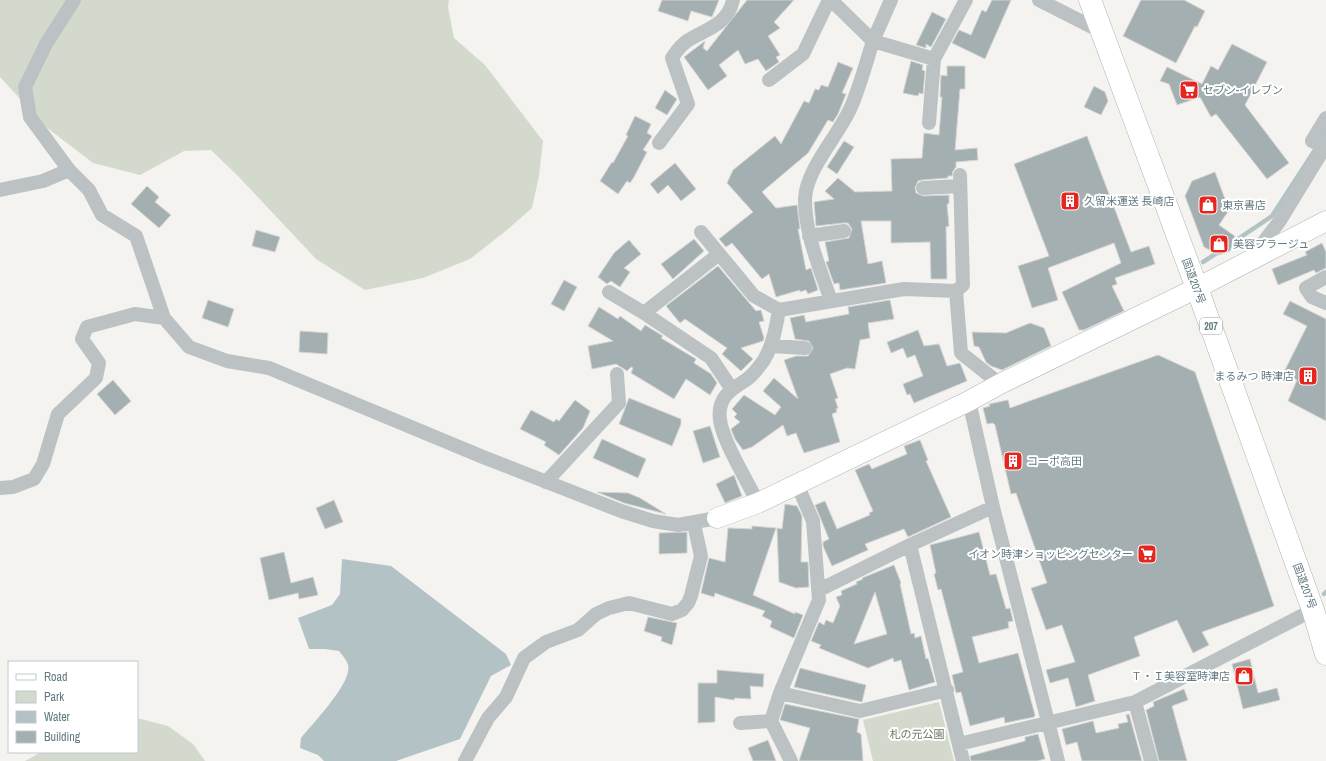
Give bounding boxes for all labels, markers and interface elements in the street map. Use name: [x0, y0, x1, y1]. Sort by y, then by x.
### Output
supermarket icon: セブン-イレブン: [1178, 79, 1200, 101]
place label: セブン-イレブン: [1203, 83, 1283, 97]
building icon: 久留米運送 長崎店: [1059, 190, 1081, 212]
place label: 久留米運送 長崎店: [1084, 194, 1175, 208]
shop icon: 東京書店: [1197, 194, 1219, 216]
place label: 東京書店: [1222, 198, 1266, 212]
shop icon: 美容プラージュ: [1208, 233, 1230, 255]
place label: 美容プラージュ: [1233, 237, 1309, 251]
street label: 国道207号: [1179, 256, 1209, 306]
road number: 207: [1200, 318, 1222, 334]
building icon: まるみつ 時津店: [1297, 365, 1319, 387]
place label: まるみつ 時津店: [1214, 369, 1294, 383]
building icon: コーポ高田: [1002, 450, 1024, 472]
place label: コーポ高田: [1027, 454, 1082, 468]
supermarket icon: イオン時津ショッピングセンター: [1136, 543, 1158, 565]
place label: イオン時津ショッピングセンター: [968, 547, 1133, 561]
street label: 国道207号: [1290, 561, 1320, 611]
legend: [8, 661, 138, 753]
shop icon: Ｔ・Ｉ美容室時津店: [1233, 665, 1255, 687]
text: Road: [44, 669, 68, 685]
place label: Ｔ・Ｉ美容室時津店: [1131, 669, 1230, 683]
text: Park: [44, 689, 64, 705]
text: Water: [44, 709, 71, 725]
park label: 札の元公園: [890, 727, 945, 741]
text: Building: [44, 729, 81, 745]

